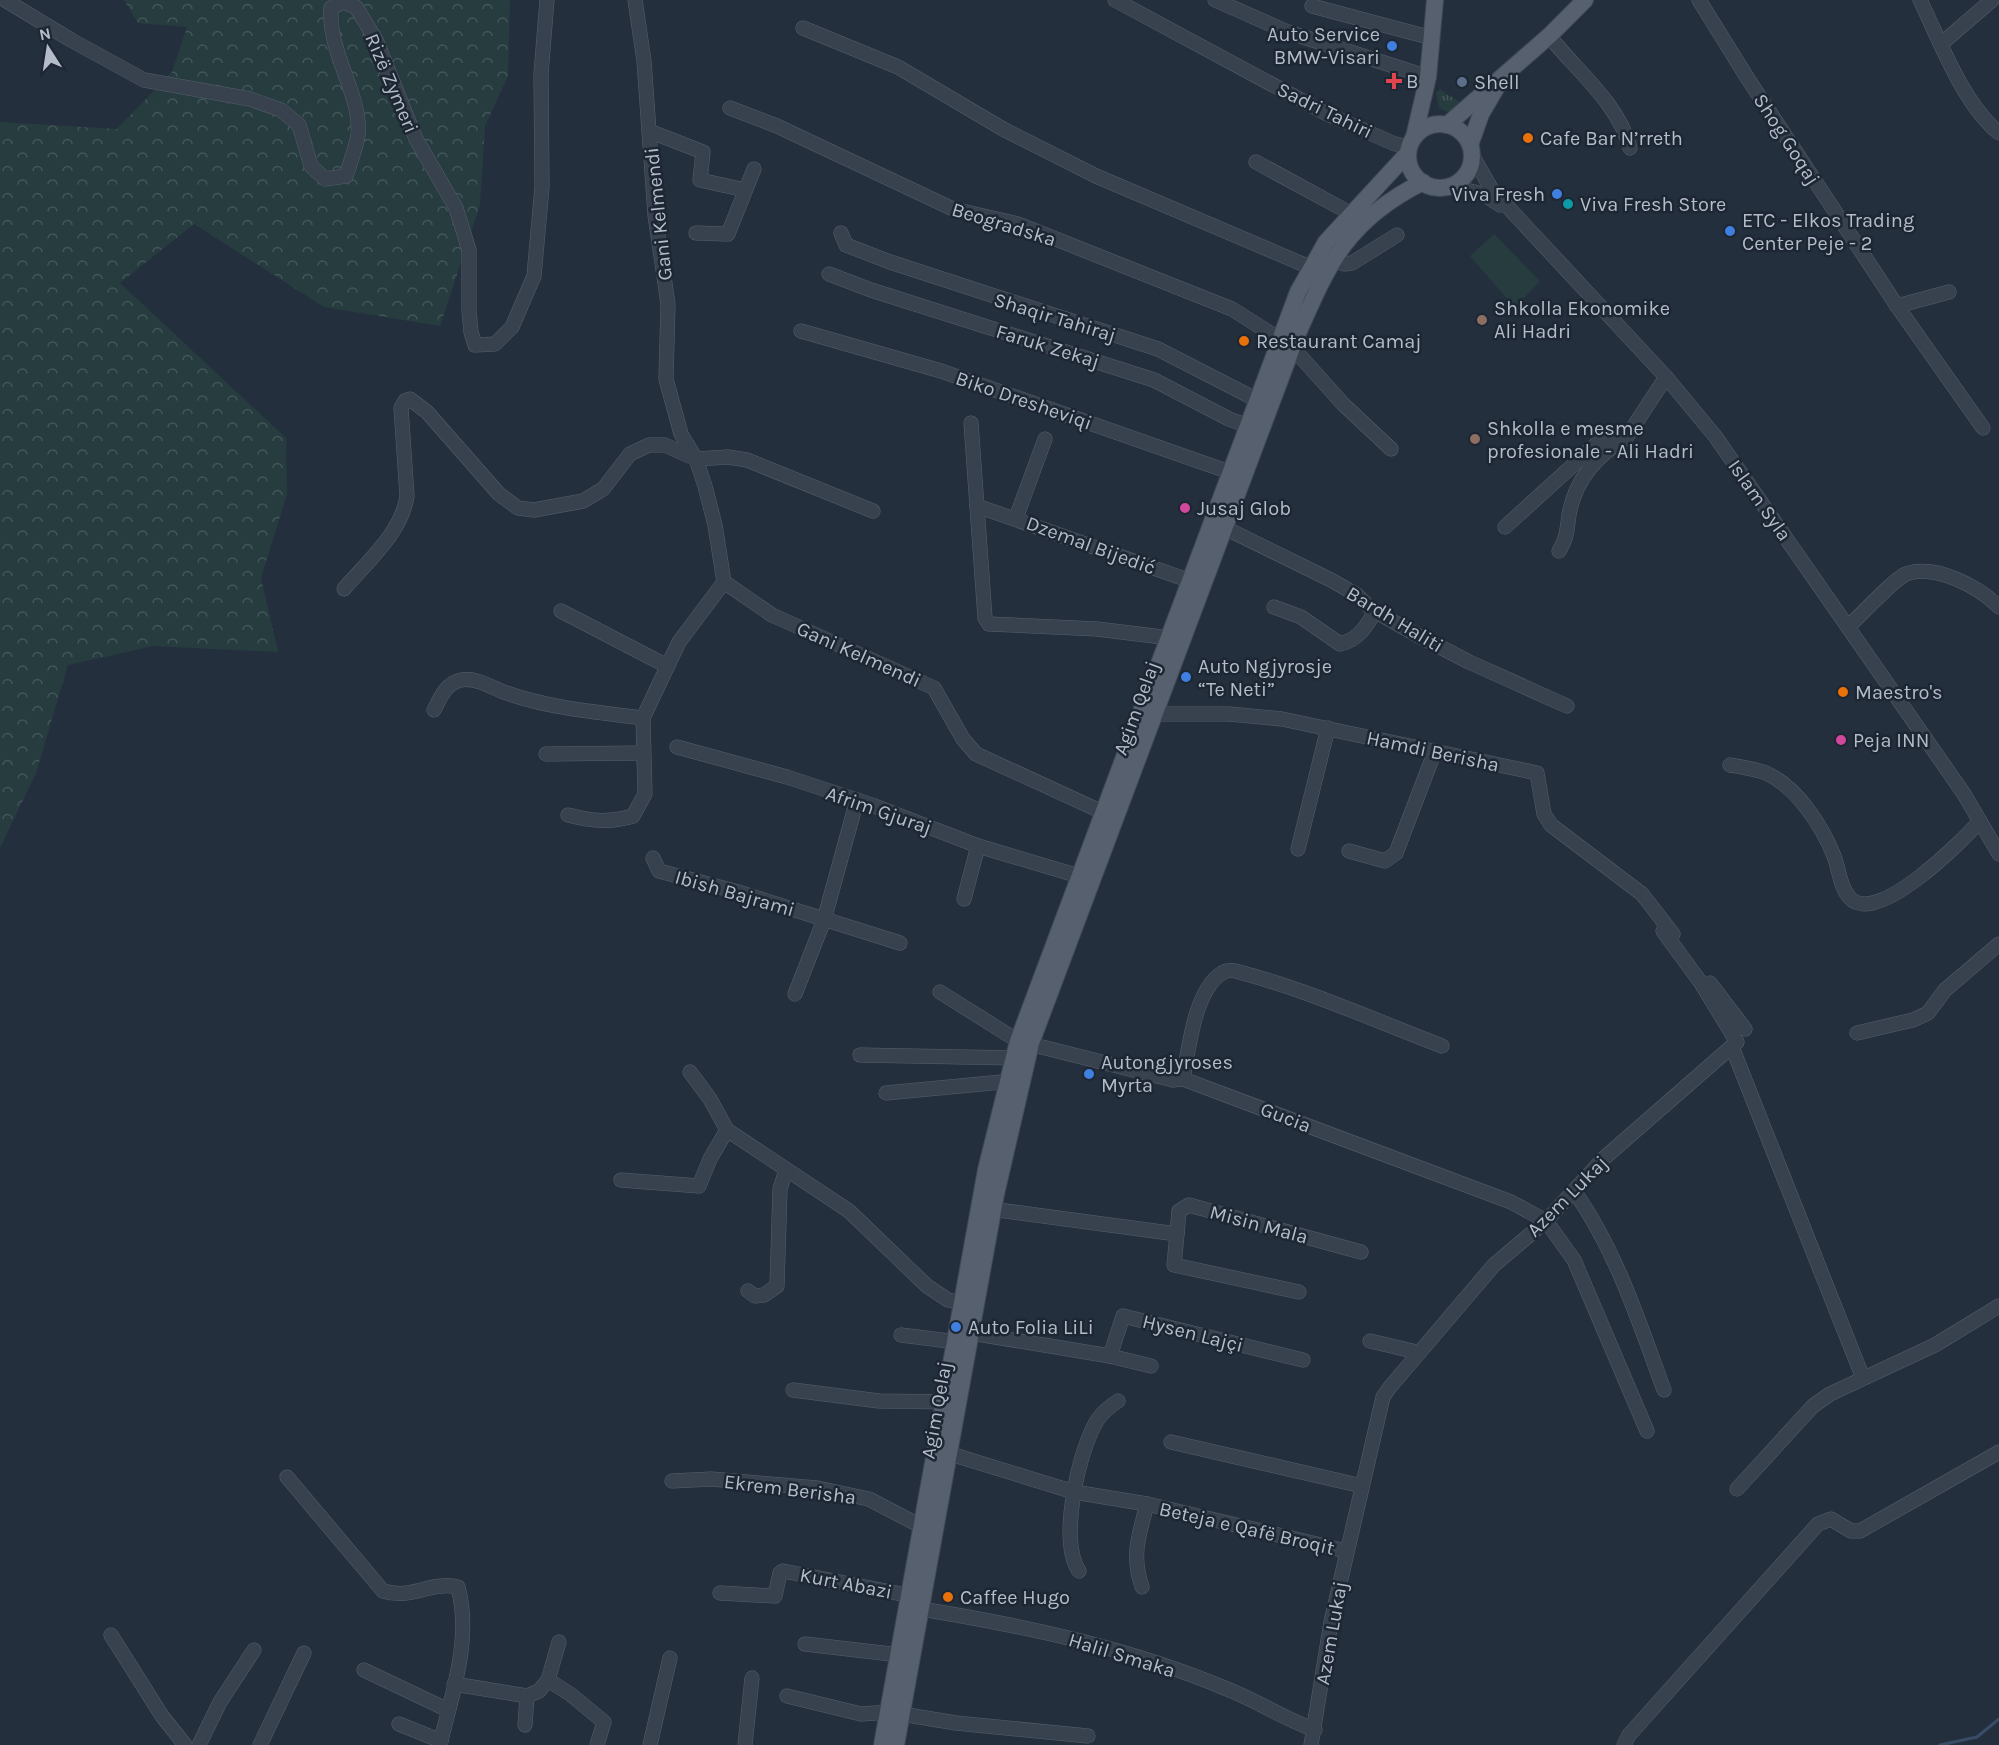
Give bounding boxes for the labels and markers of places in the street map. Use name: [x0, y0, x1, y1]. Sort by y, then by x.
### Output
place label: Auto Service BMW-Visari: [1267, 23, 1380, 69]
marker: Auto Service BMW-Visari: [1385, 39, 1399, 53]
place label: B: [1406, 70, 1418, 93]
place label: Shell: [1474, 71, 1520, 94]
marker: B: [1387, 74, 1401, 88]
marker: Shell: [1455, 75, 1469, 89]
place label: Cafe Bar N’rreth: [1540, 127, 1683, 150]
marker: Cafe Bar N’rreth: [1521, 131, 1535, 145]
place label: Viva Fresh: [1451, 183, 1545, 206]
marker: Viva Fresh: [1550, 187, 1564, 201]
place label: Viva Fresh Store: [1580, 193, 1726, 216]
marker: Viva Fresh Store: [1561, 197, 1575, 211]
place label: ETC - Elkos Trading Center Peje - 2: [1742, 209, 1914, 255]
marker: ETC - Elkos Trading Center Peje - 2: [1723, 224, 1737, 238]
place label: Shkolla Ekonomike Ali Hadri: [1494, 297, 1670, 343]
marker: Shkolla Ekonomike Ali Hadri: [1475, 313, 1489, 327]
place label: Restaurant Camaj: [1256, 330, 1422, 353]
marker: Restaurant Camaj: [1237, 334, 1251, 348]
place label: Shkolla e mesme profesionale - Ali Hadri: [1487, 417, 1694, 463]
marker: Shkolla e mesme profesionale - Ali Hadri: [1468, 432, 1482, 446]
place label: Jusaj Glob: [1197, 497, 1291, 520]
marker: Jusaj Glob: [1178, 501, 1192, 515]
place label: Auto Ngjyrosje “Te Neti”: [1198, 655, 1332, 701]
marker: Auto Ngjyrosje “Te Neti”: [1179, 670, 1193, 684]
place label: Maestro's: [1855, 681, 1943, 704]
marker: Maestro's: [1836, 685, 1850, 699]
place label: Peja INN: [1853, 729, 1929, 752]
marker: Peja INN: [1834, 733, 1848, 747]
place label: Autongjyroses Myrta: [1101, 1051, 1233, 1097]
marker: Autongjyroses Myrta: [1082, 1067, 1096, 1081]
place label: Auto Folia LiLi: [968, 1316, 1094, 1339]
marker: Auto Folia LiLi: [949, 1320, 963, 1334]
place label: Caffee Hugo: [960, 1586, 1070, 1609]
marker: Caffee Hugo: [941, 1590, 955, 1604]

